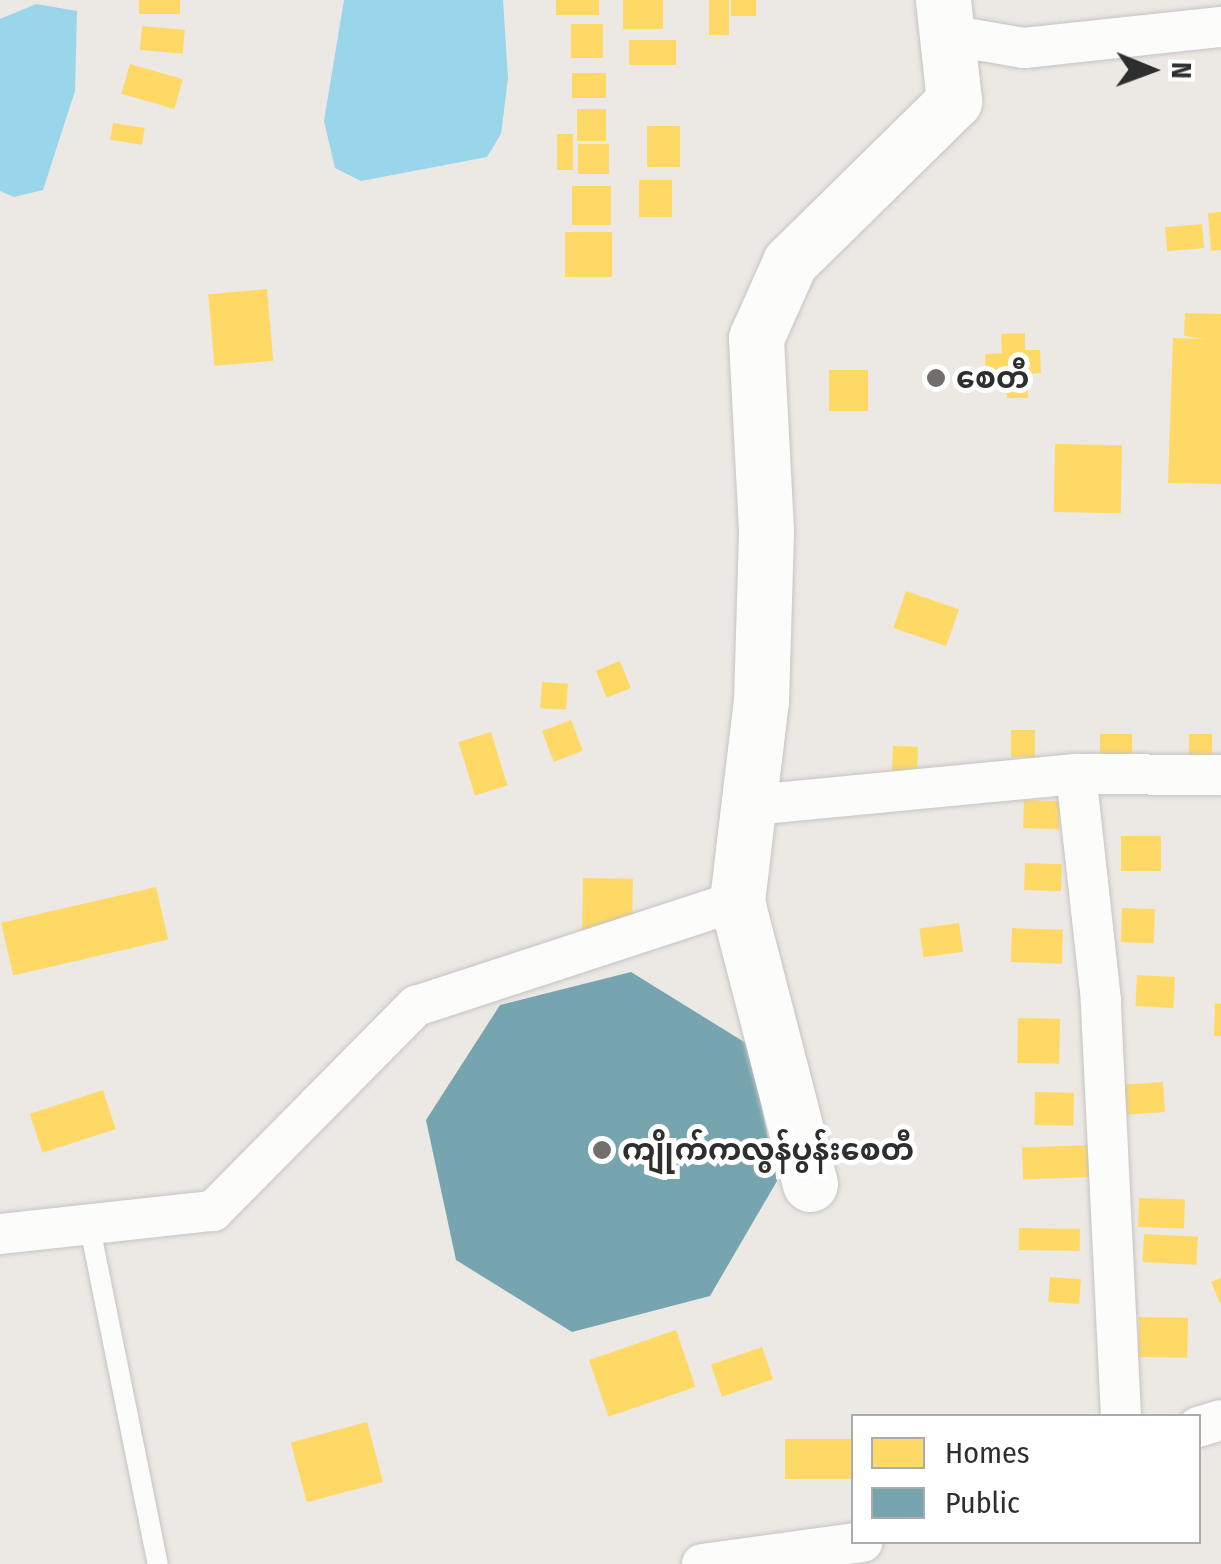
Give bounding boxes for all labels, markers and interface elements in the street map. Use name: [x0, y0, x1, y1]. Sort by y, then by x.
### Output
north arrow: [1101, 20, 1201, 120]
text: N: [1165, 62, 1198, 79]
place label: စေတီ: [956, 360, 1029, 396]
marker: စေတီ: [925, 367, 947, 389]
place label: ကျိုက်ကလွန်ပွန်းစေတီ: [622, 1132, 914, 1168]
marker: ကျိုက်ကလွန်ပွန်းစေတီ: [591, 1139, 613, 1161]
legend: [851, 1414, 1201, 1544]
text: Homes: [945, 1435, 1030, 1471]
text: Public: [945, 1485, 1020, 1521]

